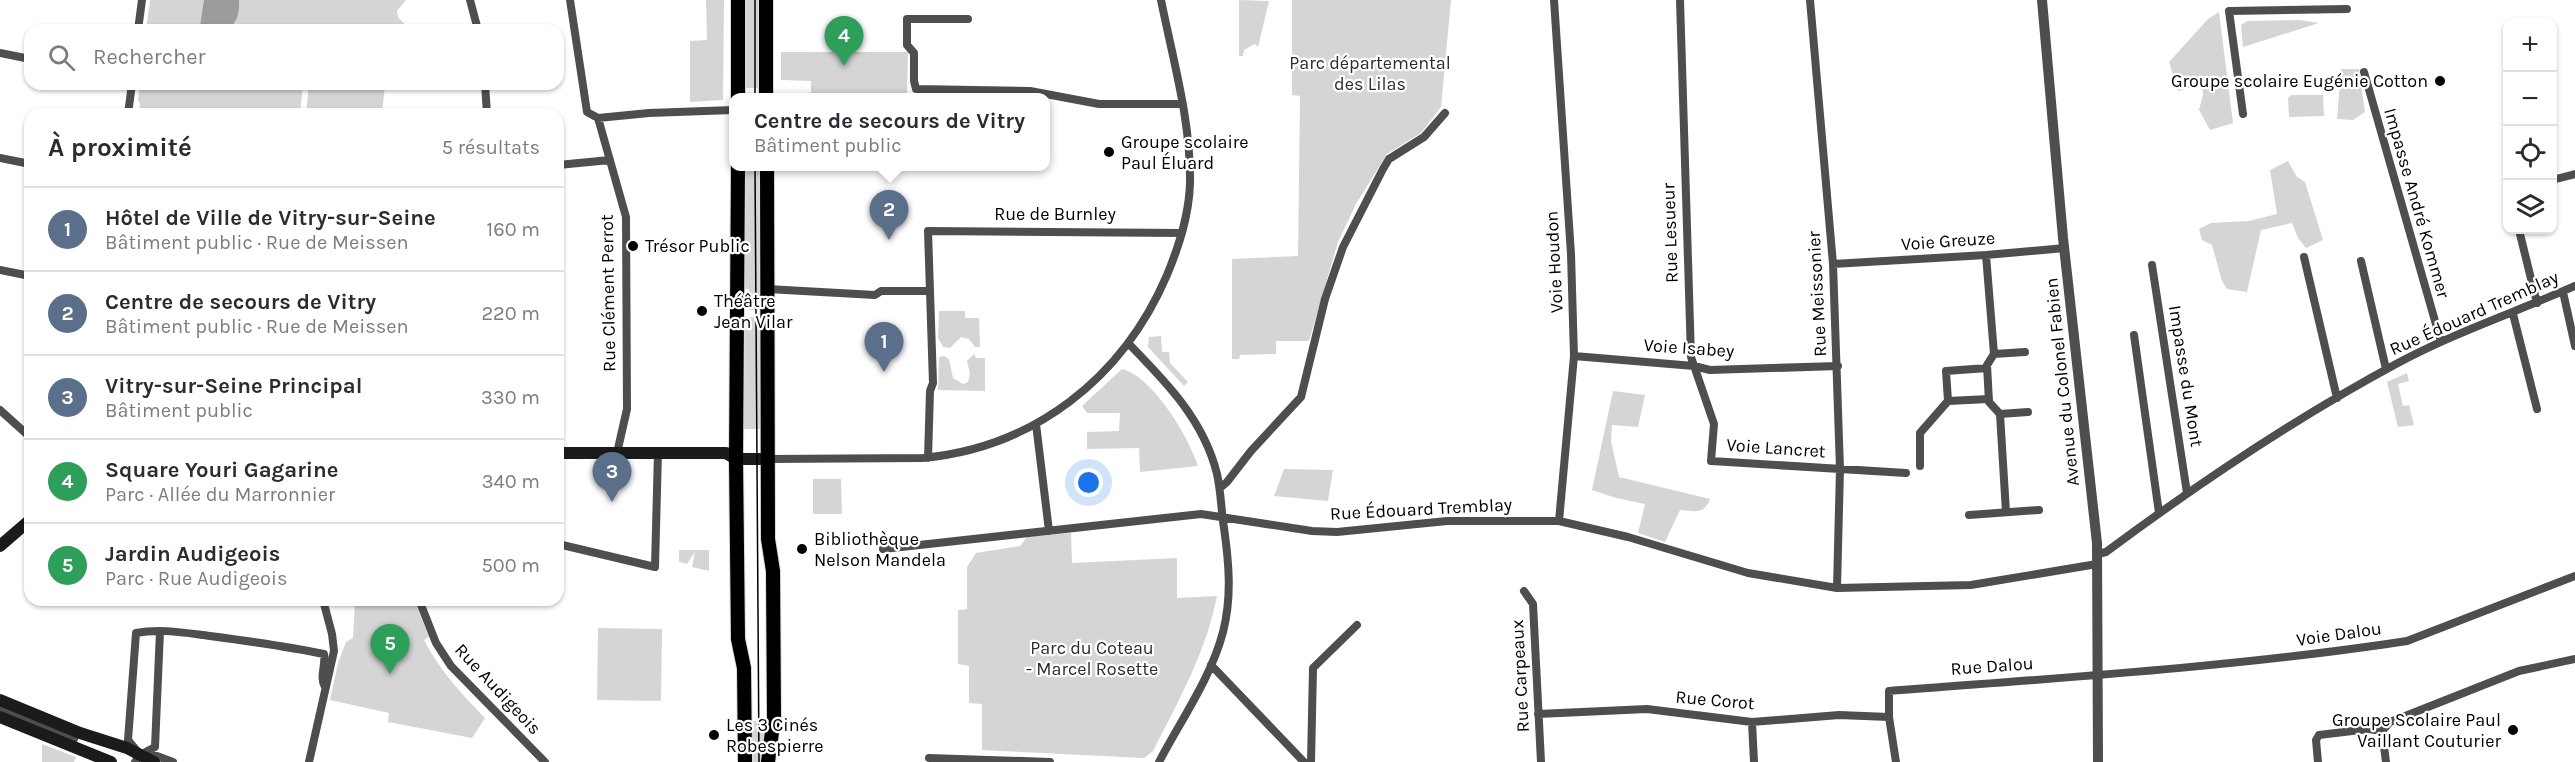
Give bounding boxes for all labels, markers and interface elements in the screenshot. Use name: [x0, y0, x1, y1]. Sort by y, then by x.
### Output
pin: 4: [824, 16, 864, 66]
map controls: [2503, 18, 2557, 234]
button: +: [2503, 18, 2557, 72]
search box: [24, 24, 564, 90]
icon: search: [45, 41, 78, 74]
text: Rechercher: [93, 44, 206, 70]
park label: Parc départemental des Lilas: [1289, 52, 1451, 95]
place label: Groupe scolaire Eugénie Cotton: [2171, 70, 2428, 92]
button: −: [2503, 72, 2557, 126]
marker: Groupe scolaire Eugénie Cotton: [2433, 74, 2447, 88]
popup: [729, 93, 1050, 171]
street label: Impasse André Kommer: [2379, 105, 2455, 301]
text: Centre de secours de Vitry: [754, 108, 1025, 134]
button: locate: [2503, 126, 2557, 180]
place label: Groupe scolaire Paul Éluard: [1121, 131, 1249, 174]
text: À proximité: [48, 132, 192, 163]
text: Bâtiment public: [754, 134, 902, 157]
text: 5 résultats: [442, 136, 540, 159]
marker: Groupe scolaire Paul Éluard: [1102, 145, 1116, 159]
button: layers: [2503, 180, 2557, 234]
street label: Rue Lesueur: [1657, 182, 1683, 283]
pin: 2: [870, 190, 908, 240]
street label: Rue de Burnley: [994, 203, 1116, 225]
text: Hôtel de Ville de Vitry-sur-Seine: [105, 205, 436, 231]
street label: Voie Houdon: [1540, 210, 1568, 314]
street label: Rue Clément Perrot: [596, 214, 620, 372]
text: 1: [64, 218, 71, 241]
text: 160 m: [487, 218, 540, 241]
street label: Voie Greuze: [1900, 227, 1996, 255]
street label: Rue Meissonier: [1803, 230, 1831, 358]
text: Bâtiment public · Rue de Meissen: [105, 231, 409, 254]
place label: Trésor Public: [645, 235, 750, 257]
marker: Trésor Public: [626, 239, 640, 253]
street label: Rue Édouard Tremblay: [2386, 265, 2562, 360]
street label: Avenue du Colonel Fabien: [2040, 277, 2084, 487]
text: Centre de secours de Vitry: [105, 289, 376, 315]
place label: Théâtre Jean Vilar: [714, 290, 793, 333]
text: 2: [61, 302, 74, 325]
text: 220 m: [481, 302, 540, 325]
marker: Théâtre Jean Vilar: [695, 304, 709, 318]
street label: Impasse du Mont: [2164, 304, 2208, 449]
text: Bâtiment public · Rue de Meissen: [105, 315, 409, 338]
pin: 1: [864, 322, 904, 372]
street label: Voie Isabey: [1643, 334, 1736, 362]
text: Vitry-sur-Seine Principal: [105, 373, 362, 399]
text: 3: [61, 386, 74, 409]
text: 330 m: [481, 386, 540, 409]
text: Bâtiment public: [105, 399, 253, 422]
street label: Voie Lancret: [1726, 434, 1827, 462]
pin: 3: [592, 452, 632, 502]
text: Square Youri Gagarine: [105, 457, 338, 483]
your location: [1074, 468, 1103, 497]
text: 4: [62, 470, 73, 493]
text: 340 m: [482, 470, 540, 493]
text: Parc · Allée du Marronnier: [105, 483, 335, 506]
street label: Rue Édouard Tremblay: [1329, 492, 1513, 525]
place label: Bibliothèque Nelson Mandela: [814, 528, 946, 571]
text: Jardin Audigeois: [105, 541, 280, 567]
marker: Bibliothèque Nelson Mandela: [795, 542, 809, 556]
text: 5: [62, 554, 73, 577]
text: 500 m: [482, 554, 540, 577]
text: Parc · Rue Audigeois: [105, 567, 287, 590]
street label: Voie Dalou: [2295, 617, 2383, 651]
street label: Rue Carpeaux: [1506, 619, 1534, 733]
pin: 5: [370, 624, 410, 674]
park label: Parc du Coteau - Marcel Rosette: [1026, 637, 1158, 680]
street label: Rue Audigeois: [450, 639, 546, 739]
street label: Rue Dalou: [1950, 652, 2034, 680]
street label: Rue Corot: [1674, 686, 1756, 714]
place label: Groupe Scolaire Paul Vaillant Couturier: [2332, 709, 2501, 752]
place label: Les 3 Cinés Robespierre: [726, 714, 824, 757]
marker: Groupe Scolaire Paul Vaillant Couturier: [2506, 723, 2520, 737]
marker: Les 3 Cinés Robespierre: [707, 728, 721, 742]

